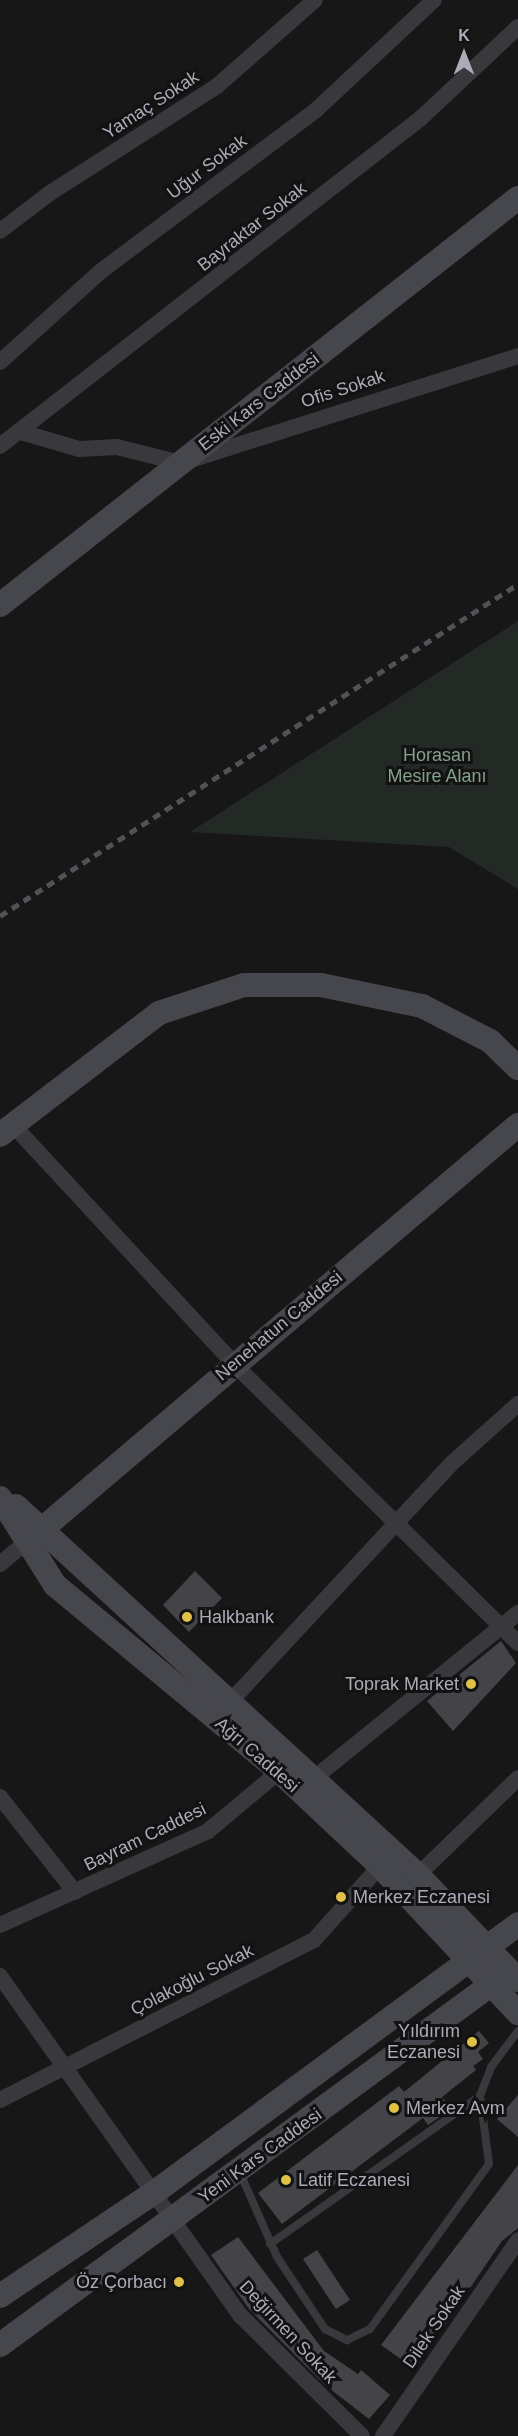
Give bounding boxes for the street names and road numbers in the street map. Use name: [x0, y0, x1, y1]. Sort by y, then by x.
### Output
street label: Yamaç Sokak: [99, 66, 203, 144]
street label: Uğur Sokak: [163, 130, 251, 204]
street label: Bayraktar Sokak: [193, 178, 311, 276]
street label: Eski Kars Caddesi: [194, 348, 324, 456]
street label: Ofis Sokak: [298, 365, 388, 413]
street label: Nenehatun Caddesi: [211, 1267, 347, 1385]
street label: Ağrı Caddesi: [211, 1713, 303, 1797]
street label: Bayram Caddesi: [80, 1798, 210, 1876]
street label: Çolakoğlu Sokak: [127, 1940, 257, 2020]
street label: Yeni Kars Caddesi: [194, 2104, 326, 2208]
street label: Değirmen Sokak: [235, 2276, 341, 2388]
street label: Dilek Sokak: [398, 2282, 470, 2372]

